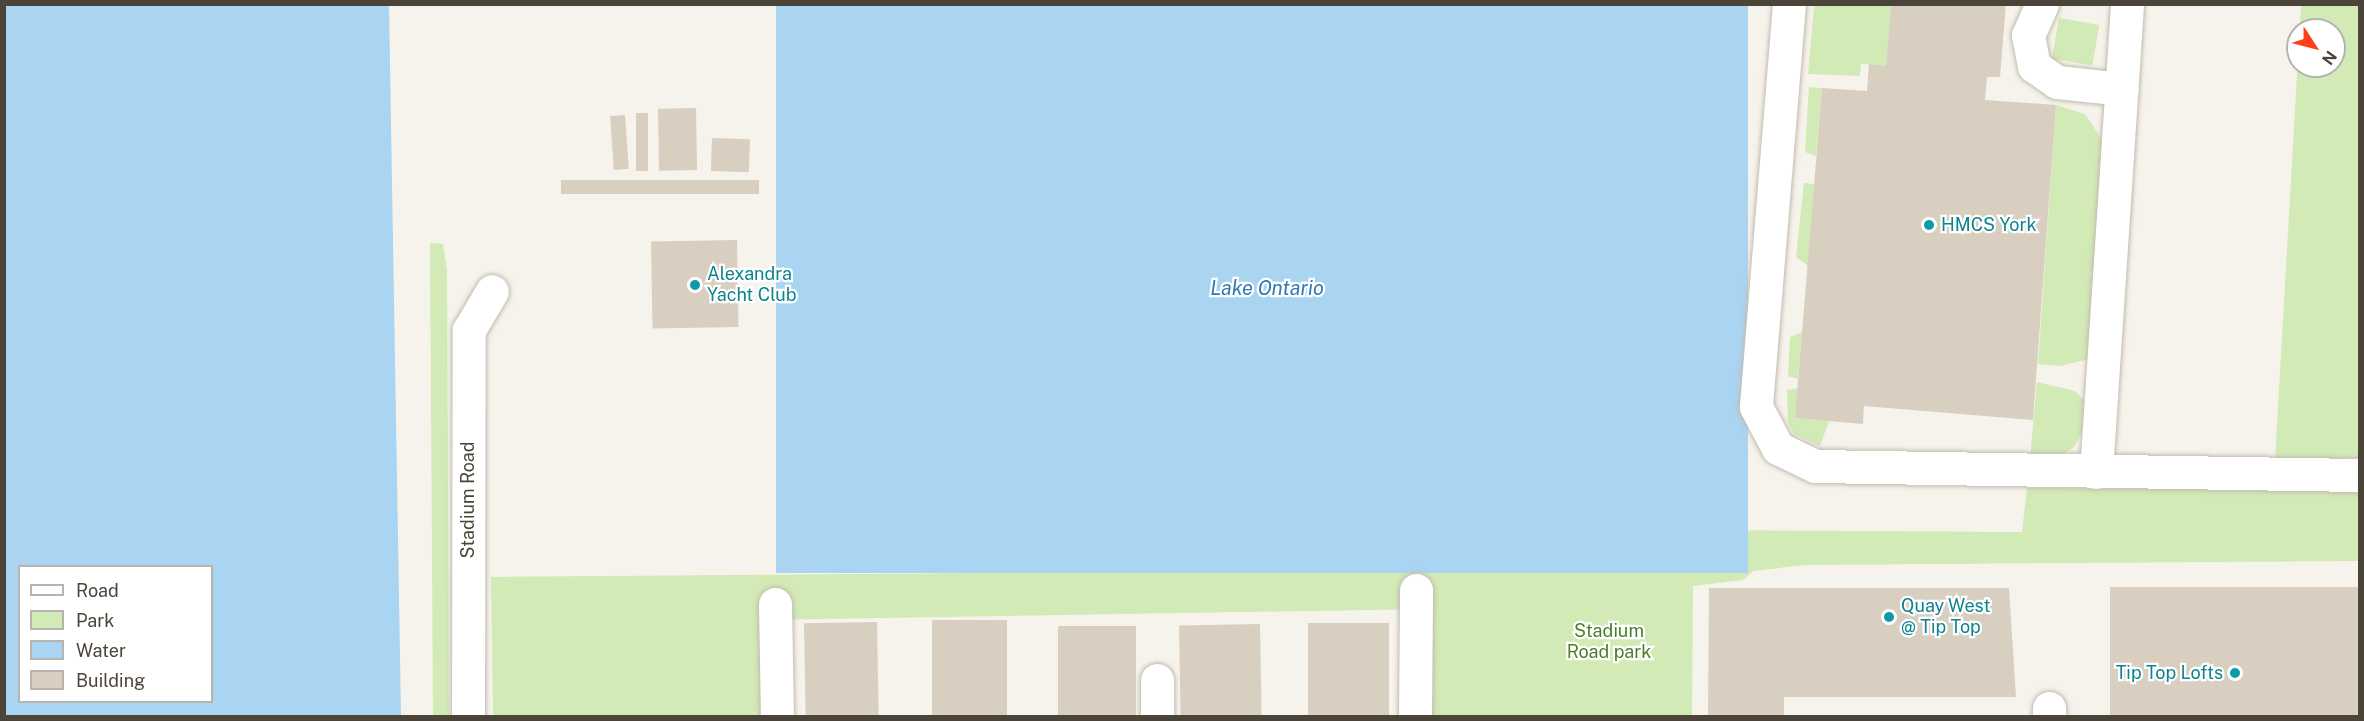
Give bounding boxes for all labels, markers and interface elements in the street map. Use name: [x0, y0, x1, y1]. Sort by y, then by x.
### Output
north arrow: [2286, 18, 2346, 78]
text: N: [2318, 47, 2341, 68]
place label: HMCS York: [1941, 214, 2037, 236]
marker: HMCS York: [1922, 218, 1936, 232]
place label: Alexandra Yacht Club: [707, 264, 797, 306]
water label: Lake Ontario: [1210, 276, 1324, 300]
marker: Alexandra Yacht Club: [688, 278, 702, 292]
street label: Stadium Road: [457, 441, 479, 559]
legend: [18, 565, 213, 703]
text: Road: [76, 580, 119, 601]
place label: Quay West @ Tip Top: [1901, 596, 1991, 638]
text: Park: [76, 610, 114, 631]
marker: Quay West @ Tip Top: [1882, 610, 1896, 624]
park label: Stadium Road park: [1567, 621, 1651, 664]
text: Water: [76, 640, 126, 661]
place label: Tip Top Lofts: [2115, 662, 2223, 684]
marker: Tip Top Lofts: [2228, 666, 2242, 680]
text: Building: [76, 670, 145, 691]

